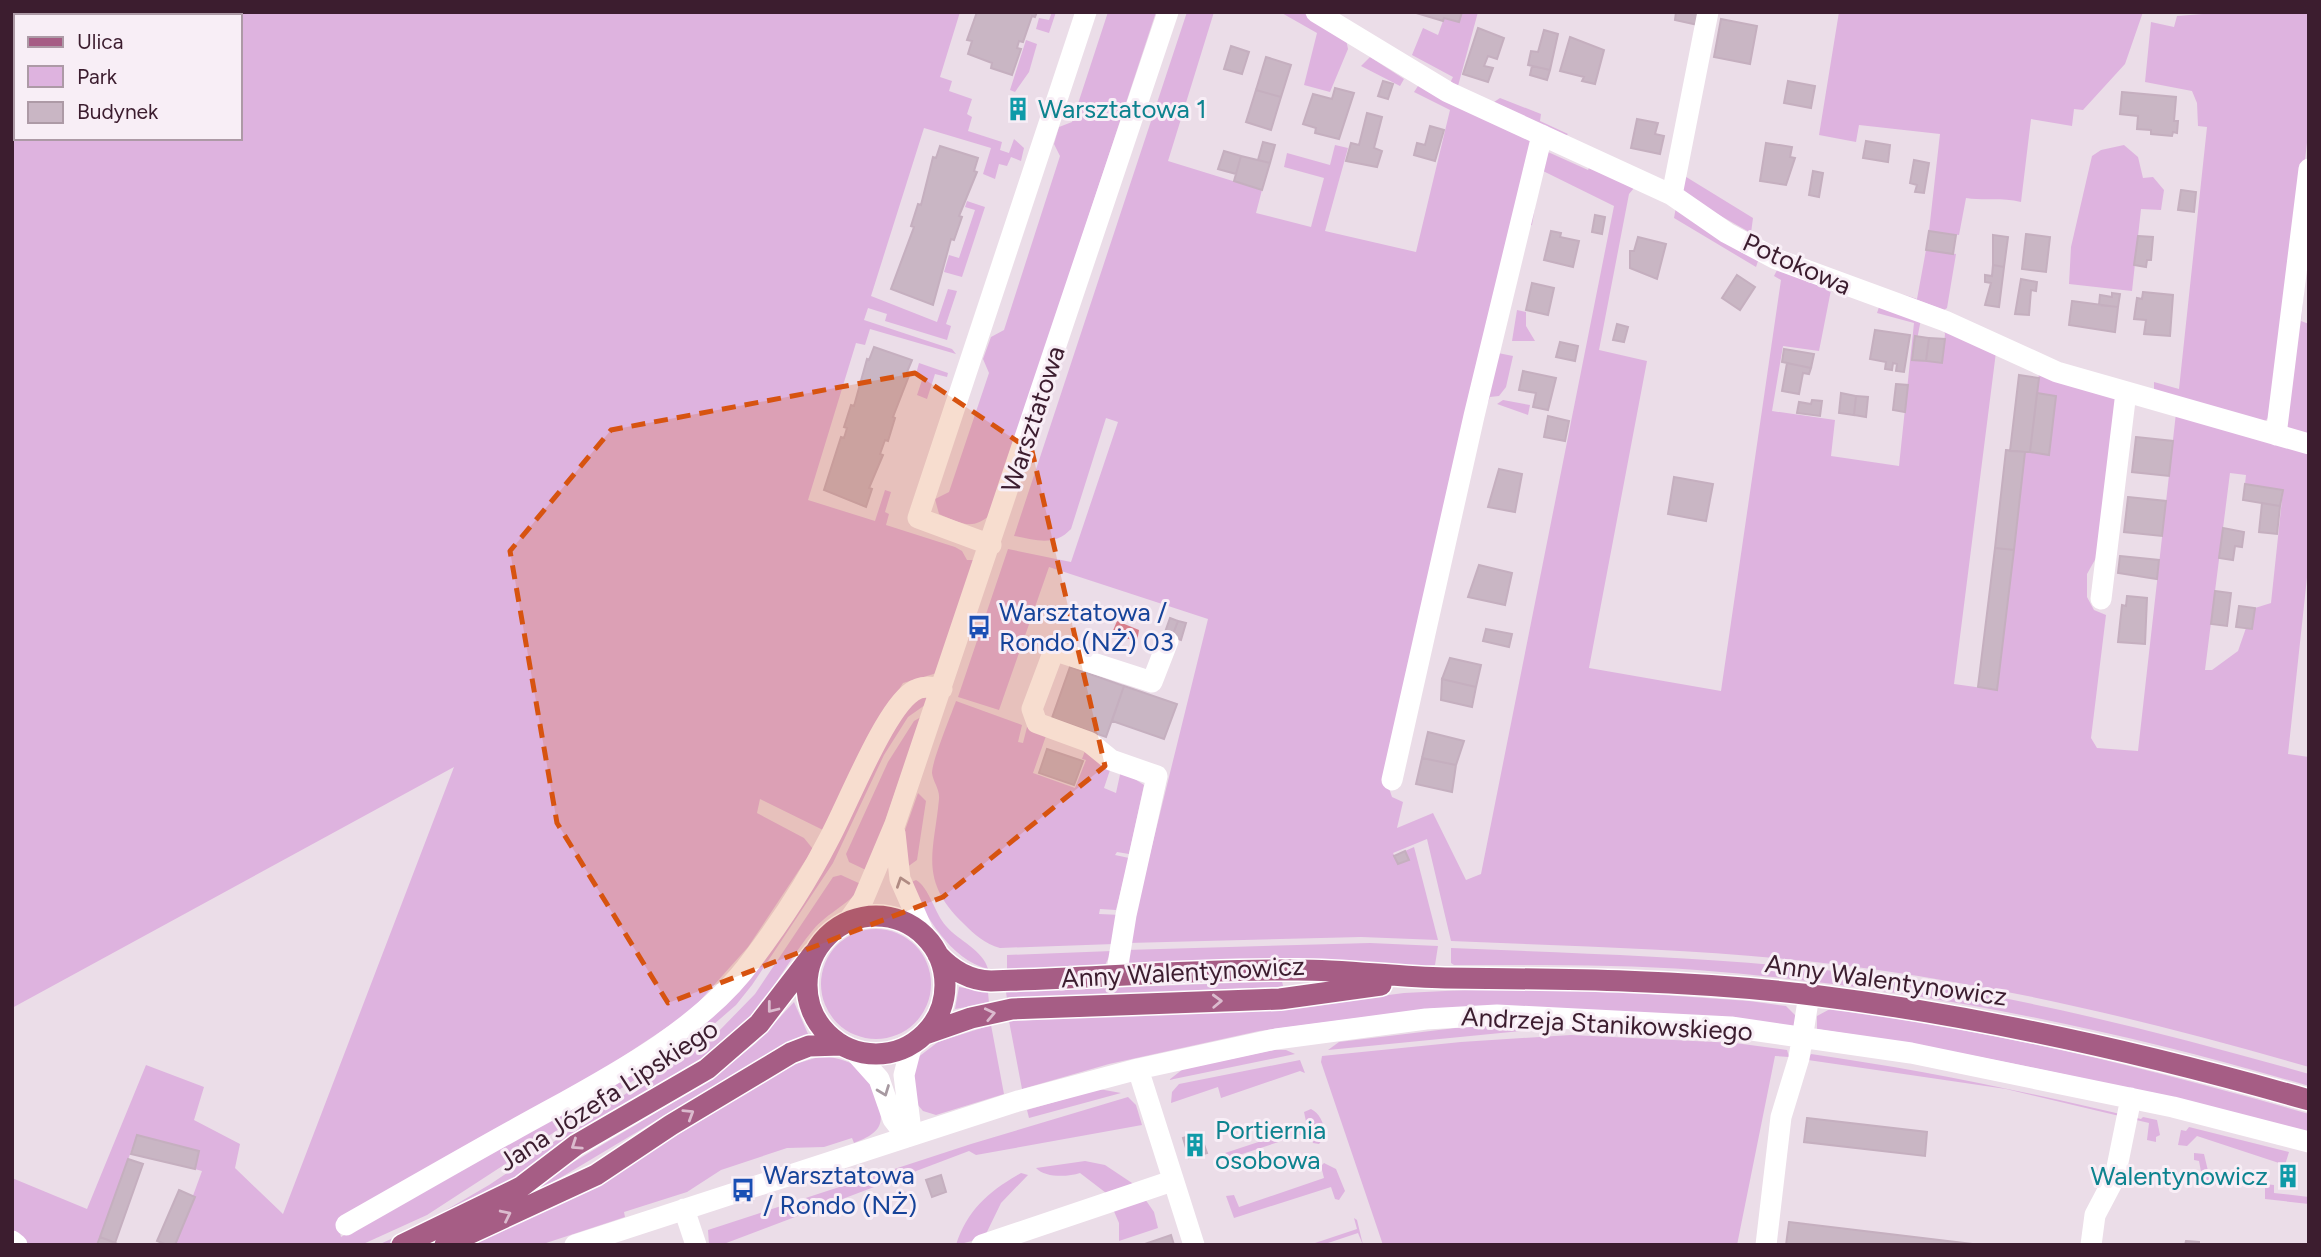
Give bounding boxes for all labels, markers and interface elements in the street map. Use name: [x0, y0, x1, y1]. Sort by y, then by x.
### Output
legend: [14, 14, 242, 140]
text: Ulica: [77, 29, 123, 54]
text: Park: [77, 64, 118, 89]
place label: Warsztatowa 1: [1038, 93, 1207, 125]
building icon: Warsztatowa 1: [1004, 95, 1032, 123]
text: Budynek: [77, 99, 159, 124]
street label: Potokowa: [1738, 226, 1856, 302]
street label: Warsztatowa: [994, 342, 1072, 496]
place label: Warsztatowa / Rondo (NŻ) 03: [999, 596, 1174, 658]
bus stop icon: Warsztatowa / Rondo (NŻ) 03: [965, 613, 993, 641]
one-way arrow: [896, 876, 910, 889]
street label: Anny Walentynowicz: [1763, 947, 2009, 1013]
street label: Anny Walentynowicz: [1060, 950, 1306, 994]
one-way arrow: [1212, 994, 1223, 1009]
street label: Andrzeja Stanikowskiego: [1460, 1000, 1754, 1048]
one-way arrow: [768, 1001, 781, 1013]
one-way arrow: [984, 1007, 996, 1022]
street label: Jana Józefa Lipskiego: [492, 1012, 724, 1178]
one-way arrow: [875, 1085, 889, 1097]
one-way arrow: [682, 1110, 695, 1123]
place label: Portiernia osobowa: [1215, 1114, 1326, 1176]
building icon: Portiernia osobowa: [1181, 1131, 1209, 1159]
one-way arrow: [571, 1137, 584, 1149]
place label: Warsztatowa / Rondo (NŻ): [763, 1159, 917, 1221]
place label: Walentynowicz: [2090, 1160, 2268, 1192]
building icon: Walentynowicz: [2274, 1162, 2302, 1190]
bus stop icon: Warsztatowa / Rondo (NŻ): [729, 1176, 757, 1204]
one-way arrow: [499, 1210, 511, 1224]

